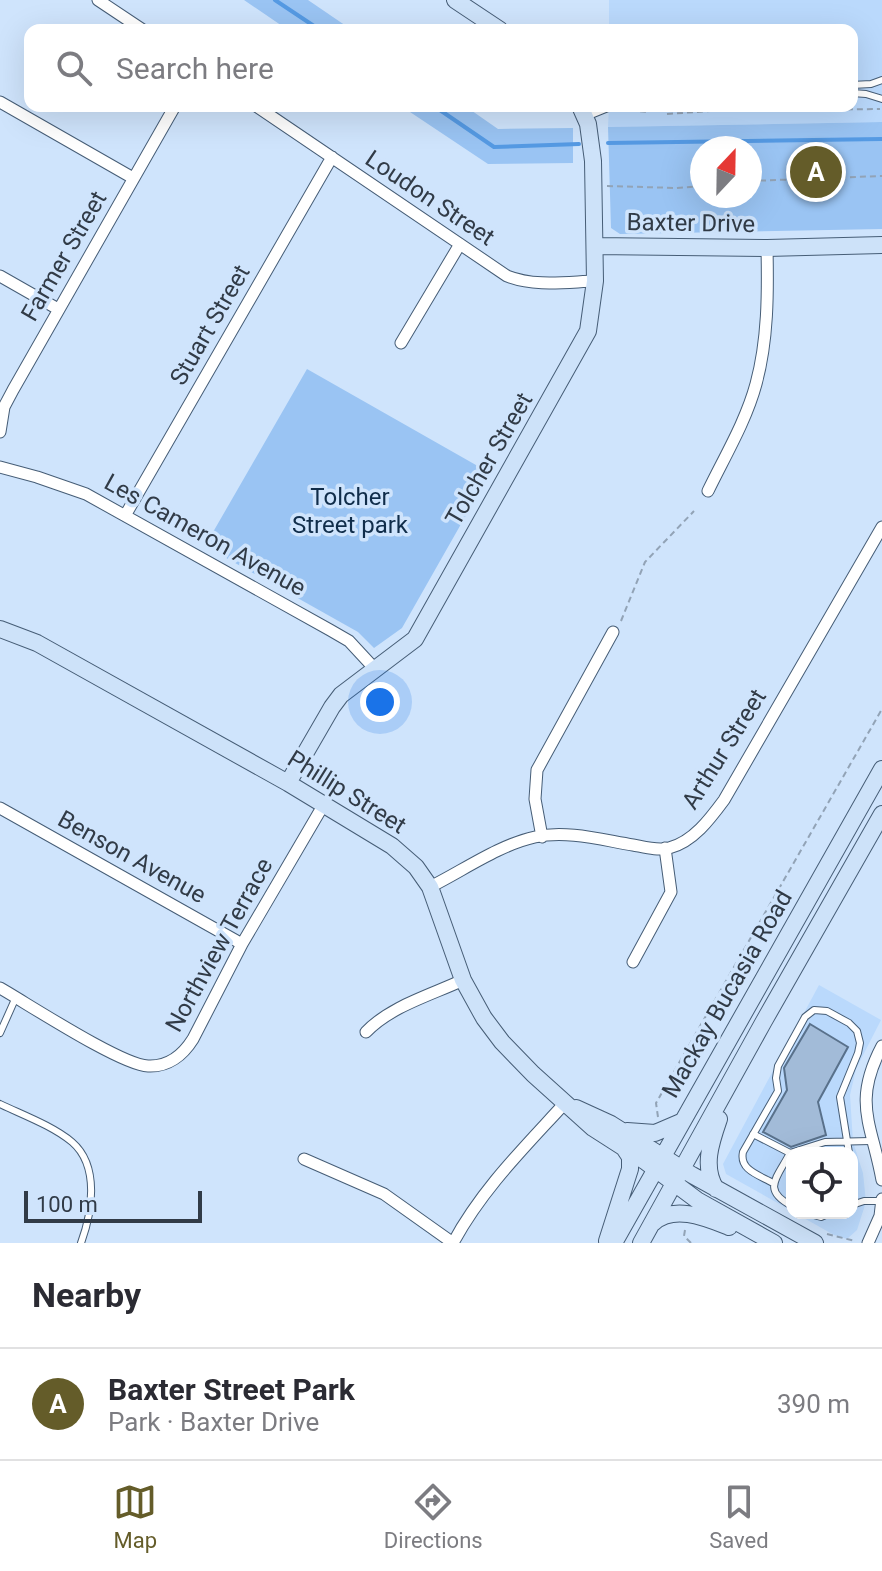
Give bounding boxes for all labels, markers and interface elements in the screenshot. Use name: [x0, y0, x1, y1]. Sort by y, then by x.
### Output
search box: [24, 24, 858, 112]
icon: search: [52, 46, 96, 90]
text: Search here: [116, 51, 274, 86]
north arrow: [690, 136, 762, 208]
pin: A: [790, 142, 842, 202]
street label: Loudon Street: [360, 145, 500, 252]
street label: Farmer Street: [16, 186, 113, 326]
street label: Baxter Drive: [627, 208, 755, 238]
street label: Stuart Street: [164, 260, 256, 390]
street label: Tolcher Street: [440, 388, 538, 530]
street label: Les Cameron Avenue: [100, 468, 310, 602]
park label: Tolcher Street park: [292, 483, 409, 539]
your location: [360, 682, 400, 722]
street label: Arthur Street: [676, 684, 772, 814]
street label: Phillip Street: [283, 745, 412, 840]
street label: Benson Avenue: [53, 805, 211, 909]
street label: Northview Terrace: [160, 853, 278, 1037]
street label: Mackay Bucasia Road: [656, 885, 798, 1103]
map controls: [786, 1147, 858, 1219]
button: locate: [786, 1147, 858, 1219]
scale bar: [24, 1187, 202, 1223]
text: 100 m: [36, 1192, 98, 1217]
text: Nearby: [32, 1275, 141, 1315]
text: Baxter Street Park: [108, 1372, 355, 1407]
text: A: [49, 1389, 67, 1419]
text: 390 m: [777, 1389, 850, 1419]
text: Park · Baxter Drive: [108, 1407, 319, 1437]
tab: Map: [113, 1480, 157, 1553]
tab: Directions: [384, 1480, 483, 1553]
tab: Saved: [709, 1480, 769, 1553]

